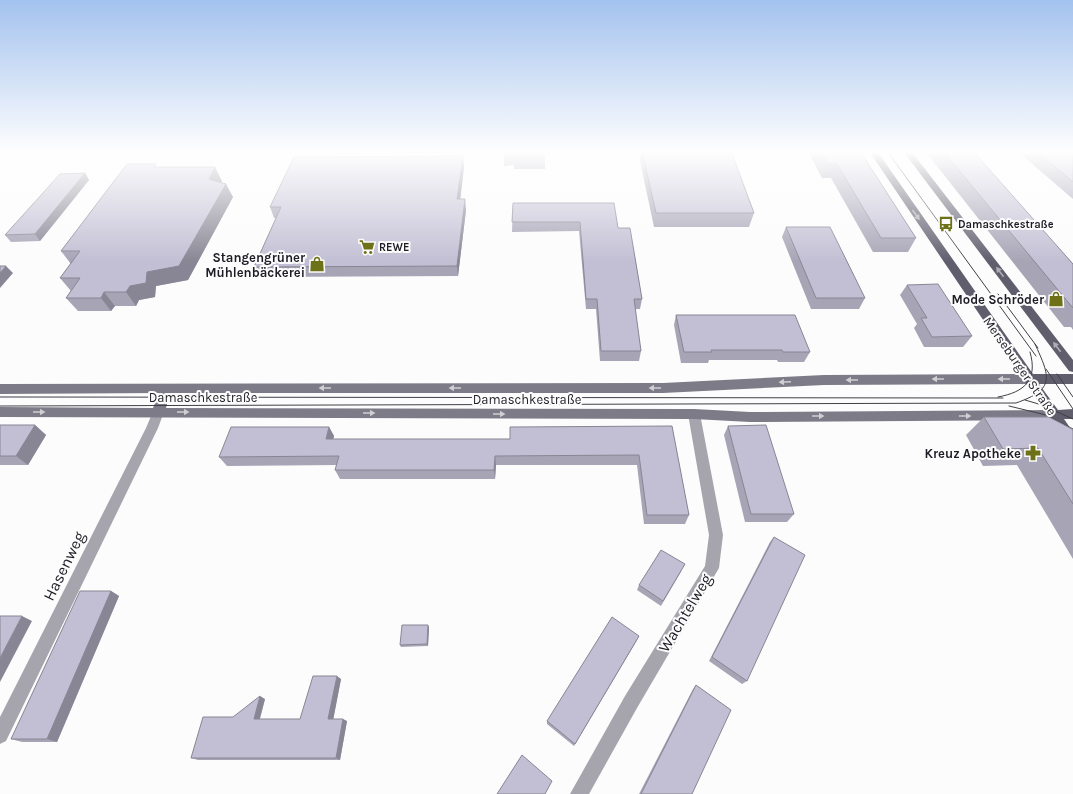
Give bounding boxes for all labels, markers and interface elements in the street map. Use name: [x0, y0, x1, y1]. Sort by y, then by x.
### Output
one-way arrow: [912, 210, 920, 220]
bus stop icon: Damaschkestraße: [937, 215, 955, 233]
place label: Damaschkestraße: [958, 218, 1054, 231]
supermarket icon: REWE: [358, 238, 376, 256]
place label: REWE: [379, 241, 409, 254]
place label: Stangengrüner Mühlenbäckerei: [205, 250, 306, 280]
shop icon: Stangengrüner Mühlenbäckerei: [308, 255, 326, 273]
one-way arrow: [996, 267, 1004, 278]
shop icon: Mode Schröder: [1047, 290, 1065, 308]
place label: Mode Schröder: [951, 292, 1045, 307]
street label: Merseburger Straße: [980, 314, 1060, 418]
one-way arrow: [1053, 341, 1061, 352]
one-way arrow: [931, 376, 944, 382]
one-way arrow: [997, 376, 1010, 382]
one-way arrow: [845, 377, 858, 383]
one-way arrow: [779, 378, 791, 385]
one-way arrow: [318, 385, 331, 391]
one-way arrow: [448, 385, 461, 391]
one-way arrow: [648, 385, 661, 391]
street label: Damaschkestraße: [149, 390, 258, 405]
street label: Damaschkestraße: [473, 392, 582, 407]
one-way arrow: [33, 409, 46, 415]
one-way arrow: [177, 409, 190, 415]
one-way arrow: [363, 410, 376, 416]
one-way arrow: [493, 411, 506, 417]
one-way arrow: [812, 413, 825, 419]
one-way arrow: [959, 413, 972, 419]
pharmacy icon: Kreuz Apotheke: [1024, 444, 1042, 462]
place label: Kreuz Apotheke: [925, 446, 1021, 461]
street label: Hasenweg: [39, 528, 89, 604]
street label: Wachtelweg: [654, 570, 716, 656]

